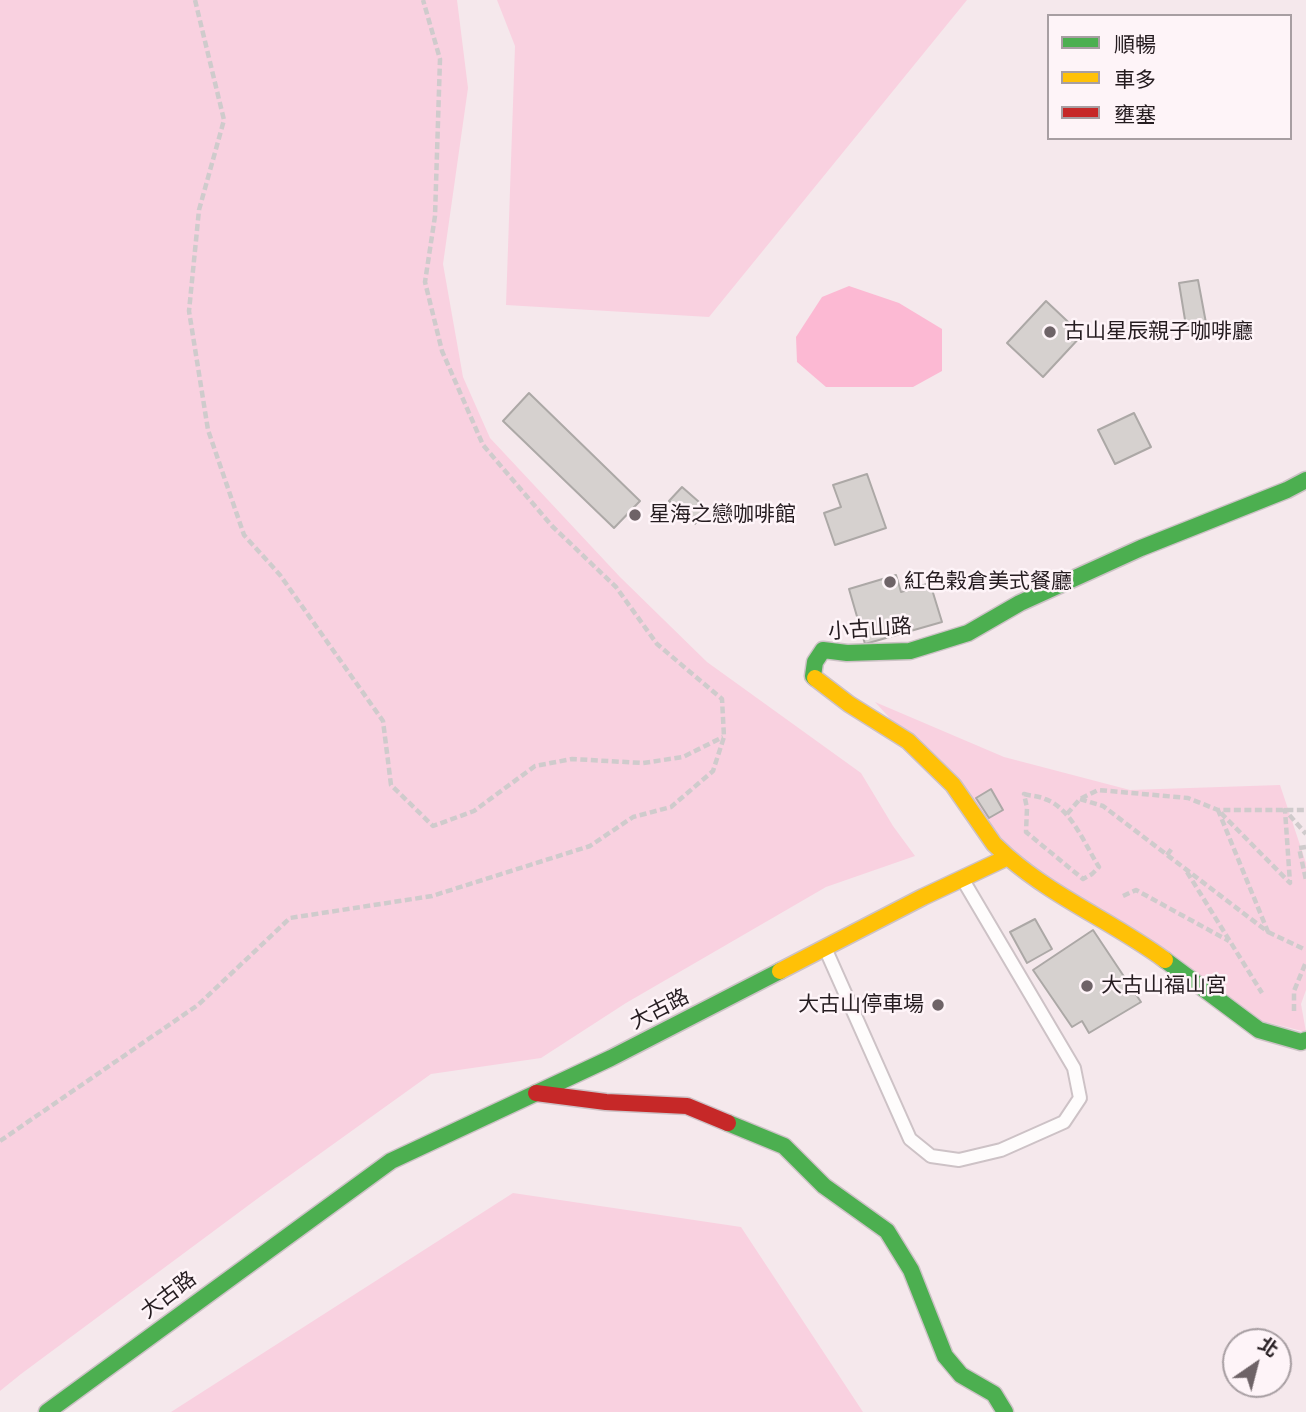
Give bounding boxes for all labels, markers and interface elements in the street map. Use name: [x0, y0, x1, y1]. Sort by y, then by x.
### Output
legend: [1047, 14, 1292, 140]
text: 順暢: [1114, 33, 1156, 58]
text: 車多: [1114, 68, 1156, 93]
text: 壅塞: [1114, 103, 1156, 128]
place label: 古山星辰親子咖啡廳: [1064, 319, 1253, 345]
marker: 古山星辰親子咖啡廳: [1042, 324, 1058, 340]
place label: 星海之戀咖啡館: [649, 502, 796, 528]
marker: 星海之戀咖啡館: [627, 507, 643, 523]
place label: 紅色榖倉美式餐廳: [904, 569, 1072, 595]
marker: 紅色榖倉美式餐廳: [882, 574, 898, 590]
street label: 小古山路: [827, 615, 913, 645]
place label: 大古山福山宮: [1101, 973, 1227, 999]
marker: 大古山福山宮: [1079, 978, 1095, 994]
street label: 大古路: [626, 984, 694, 1036]
place label: 大古山停車場: [798, 992, 924, 1018]
marker: 大古山停車場: [930, 997, 946, 1013]
street label: 大古路: [136, 1267, 202, 1325]
north arrow: [1222, 1328, 1292, 1398]
text: 北: [1254, 1333, 1282, 1362]

